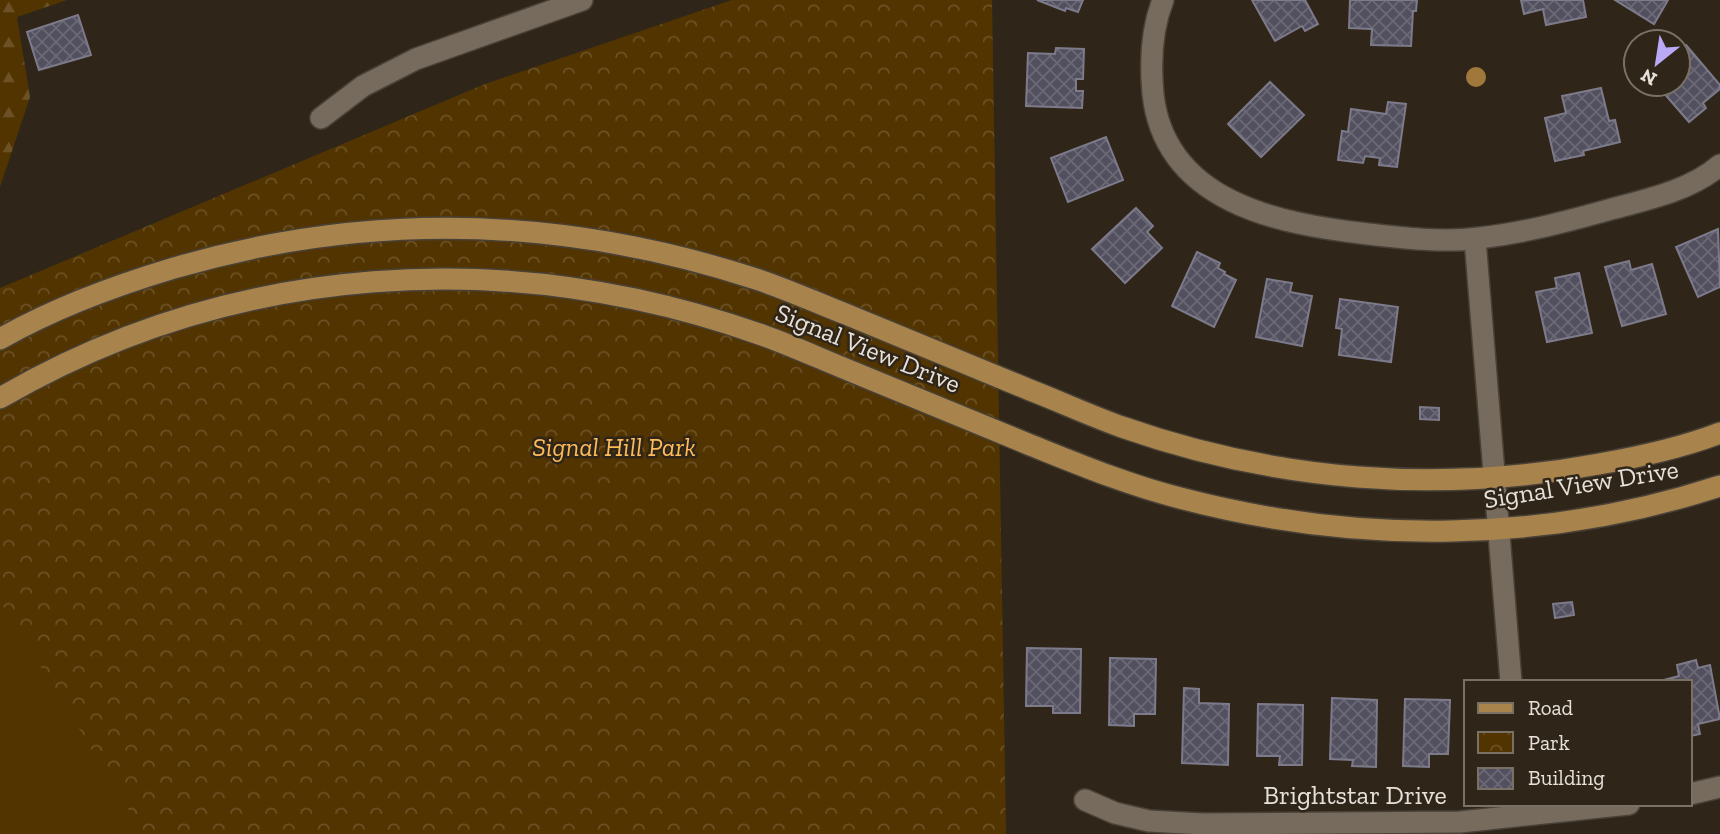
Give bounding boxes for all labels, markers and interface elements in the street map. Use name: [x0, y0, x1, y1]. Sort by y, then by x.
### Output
north arrow: [1622, 28, 1692, 98]
text: N: [1637, 64, 1661, 91]
street label: Signal View Drive: [771, 296, 965, 400]
park label: Signal Hill Park: [532, 431, 696, 463]
street label: Signal View Drive: [1481, 453, 1681, 515]
legend: [1464, 680, 1692, 806]
text: Road: [1528, 695, 1574, 720]
text: Park: [1528, 730, 1570, 755]
text: Building: [1528, 765, 1605, 790]
street label: Brightstar Drive: [1263, 779, 1447, 811]

